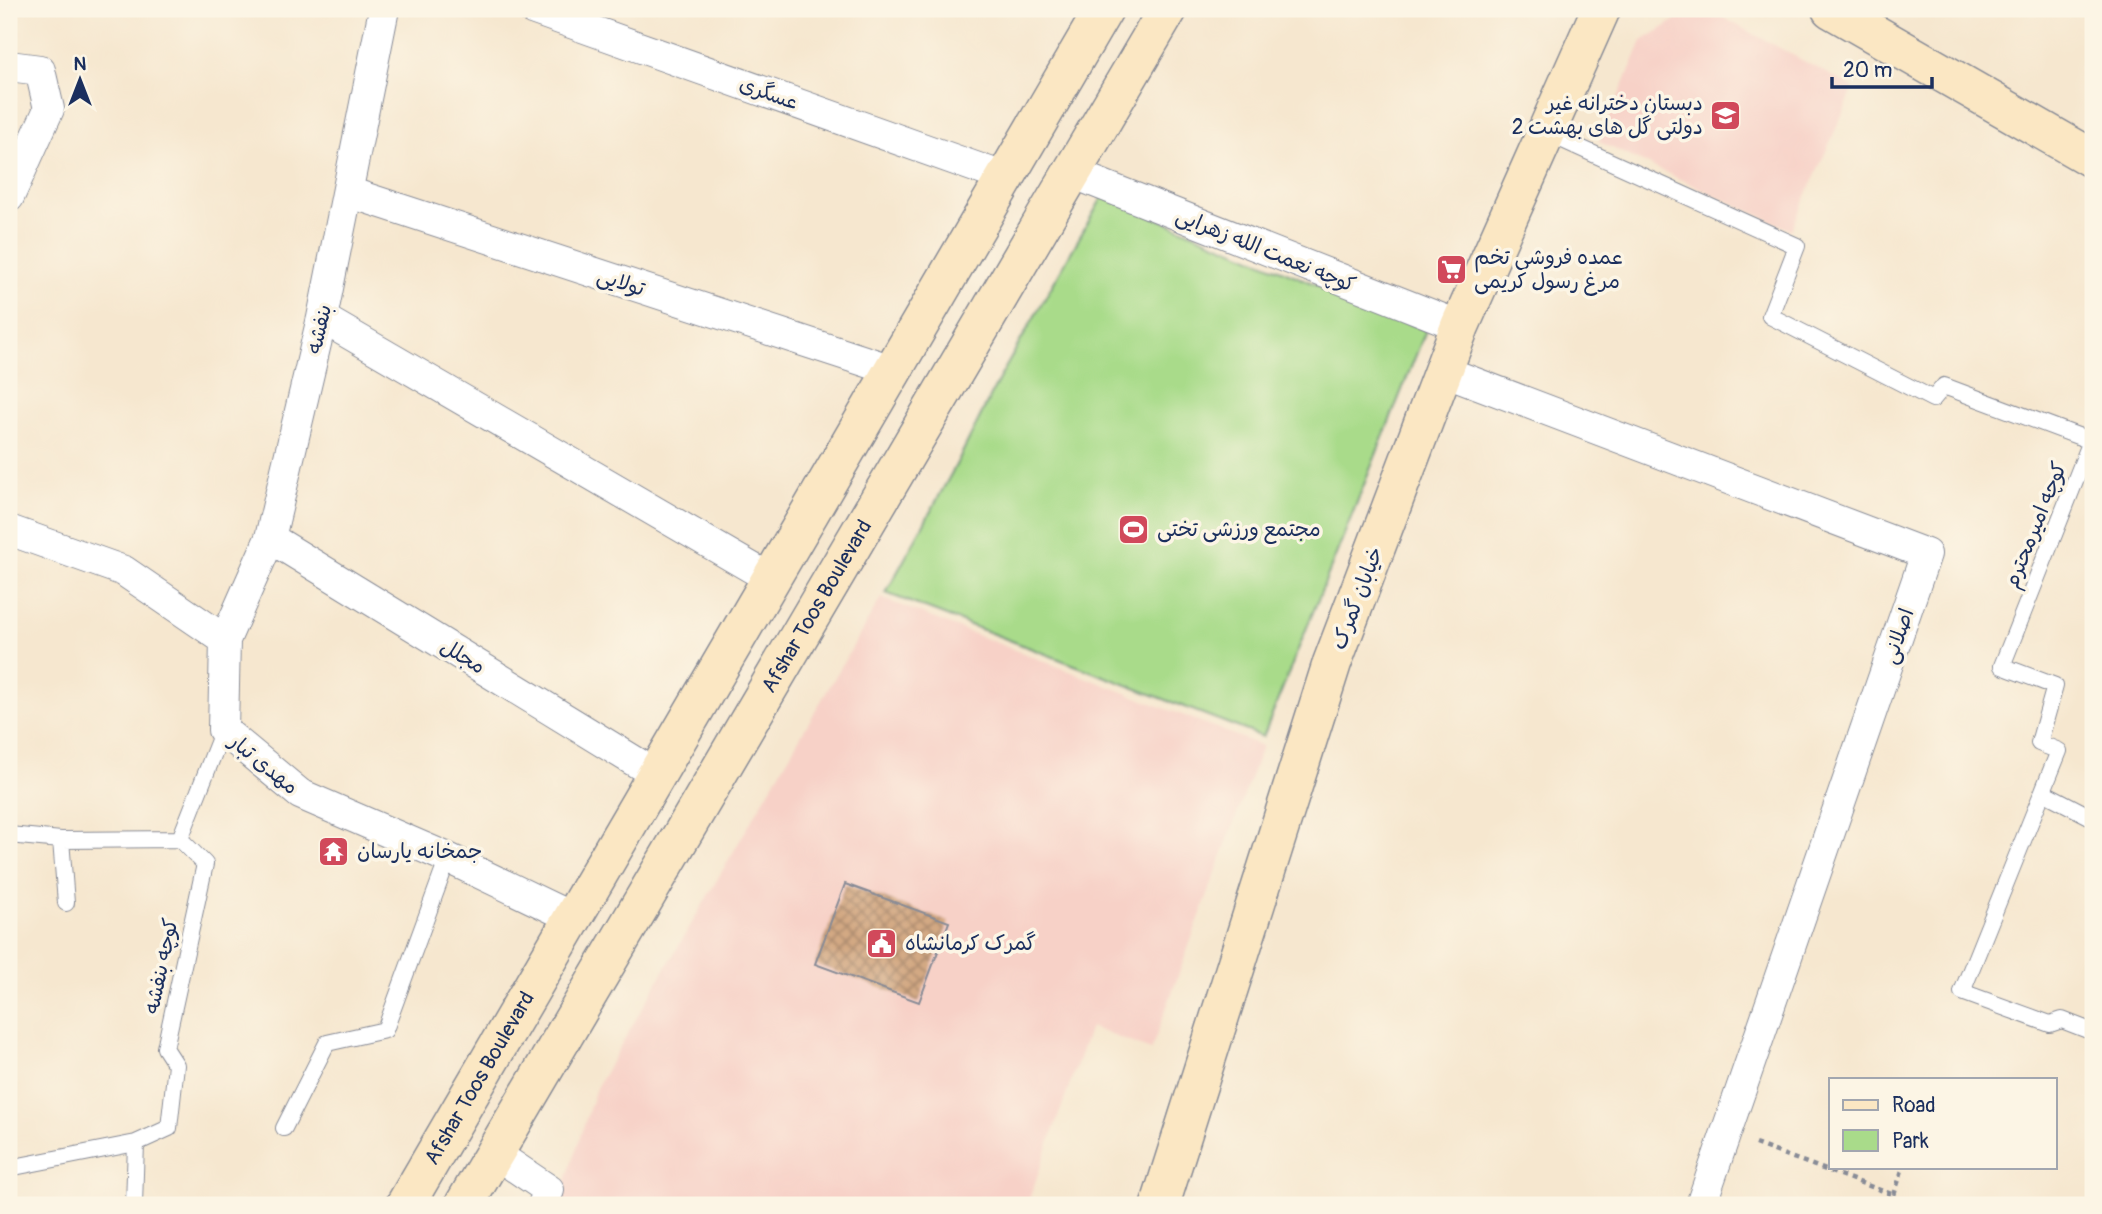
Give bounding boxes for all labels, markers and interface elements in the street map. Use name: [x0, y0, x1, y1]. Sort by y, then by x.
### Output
north arrow: [46, 46, 116, 116]
scale bar: [1832, 46, 1932, 90]
text: N: [74, 52, 87, 76]
text: 20 m: [1843, 57, 1892, 84]
street label: عسگری: [736, 70, 802, 117]
place label: دبستان دخترانه غیر دولتی گل های بهشت 2: [1512, 90, 1703, 141]
school or university icon: دبستان دخترانه غیر دولتی گل های بهشت 2: [1709, 98, 1743, 132]
street label: کوچه نعمت الله زهرایی: [1172, 202, 1360, 299]
place label: عمده فروشی تخم مرغ رسول کریمی: [1474, 244, 1623, 296]
supermarket icon: عمده فروشی تخم مرغ رسول کریمی: [1434, 252, 1468, 286]
street label: تولایی: [594, 262, 649, 303]
street label: بنفشه: [301, 302, 338, 357]
street label: کوچه امیرمحترم: [1998, 458, 2075, 593]
sports icon: مجتمع ورزشی تختی: [1117, 512, 1151, 546]
street label: Afshar Toos Boulevard: [756, 515, 878, 698]
place label: مجتمع ورزشی تختی: [1157, 516, 1321, 544]
street label: خیابان گمرک: [1325, 543, 1389, 654]
street label: اصلانی: [1876, 605, 1920, 667]
street label: مجلل: [435, 633, 490, 680]
street label: مهدی تبار: [222, 727, 304, 801]
temple icon: جمخانه یارسان: [317, 834, 351, 868]
place label: جمخانه یارسان: [357, 838, 483, 865]
street label: کوچه بنفشه: [138, 916, 185, 1017]
public building icon: گمرک کرمانشاه: [865, 926, 899, 960]
place label: گمرک کرمانشاه: [905, 930, 1036, 957]
street label: Afshar Toos Boulevard: [418, 987, 541, 1170]
legend: [1829, 1078, 2056, 1168]
text: Road: [1892, 1092, 1936, 1119]
text: Park: [1892, 1128, 1929, 1155]

